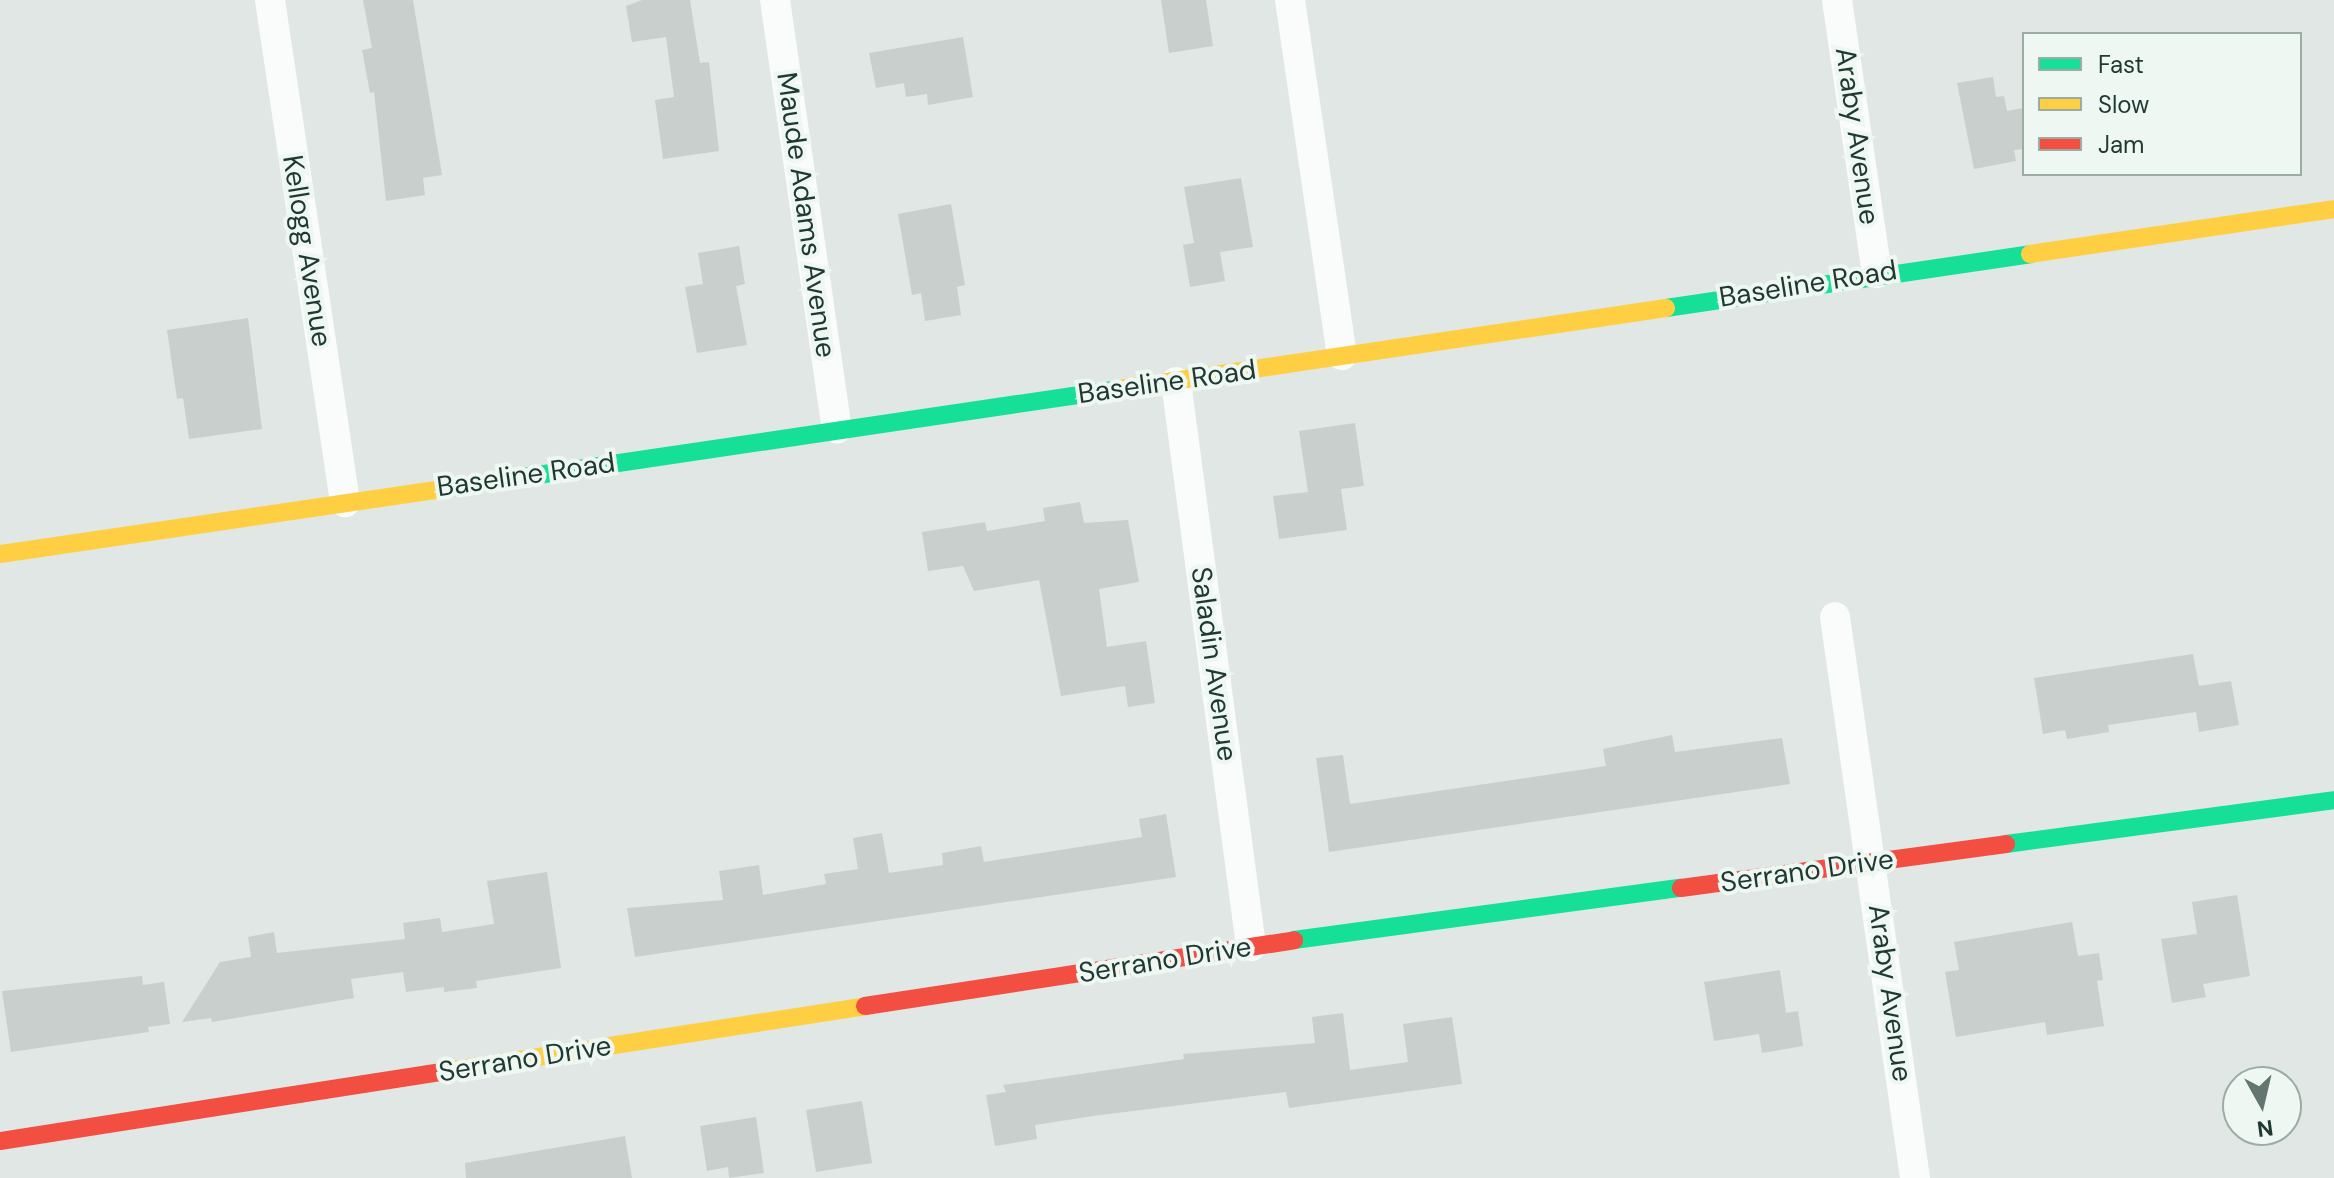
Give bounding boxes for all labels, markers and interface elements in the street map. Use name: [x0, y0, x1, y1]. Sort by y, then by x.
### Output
legend: [2022, 32, 2302, 176]
street label: Araby Avenue: [1828, 45, 1886, 227]
text: Fast: [2098, 49, 2144, 80]
street label: Maude Adams Avenue: [769, 70, 843, 360]
text: Slow: [2098, 89, 2149, 120]
text: Jam: [2098, 129, 2144, 160]
street label: Kellogg Avenue: [275, 153, 339, 349]
street label: Baseline Road: [1717, 253, 1899, 315]
street label: Baseline Road: [1076, 353, 1258, 411]
street label: Baseline Road: [435, 446, 617, 504]
street label: Saladin Avenue: [1184, 565, 1244, 763]
street label: Serrano Drive: [1718, 842, 1896, 900]
street label: Araby Avenue: [1861, 902, 1919, 1084]
street label: Serrano Drive: [1076, 930, 1254, 990]
street label: Serrano Drive: [436, 1029, 614, 1089]
north arrow: [2222, 1066, 2302, 1146]
text: N: [2255, 1113, 2275, 1144]

